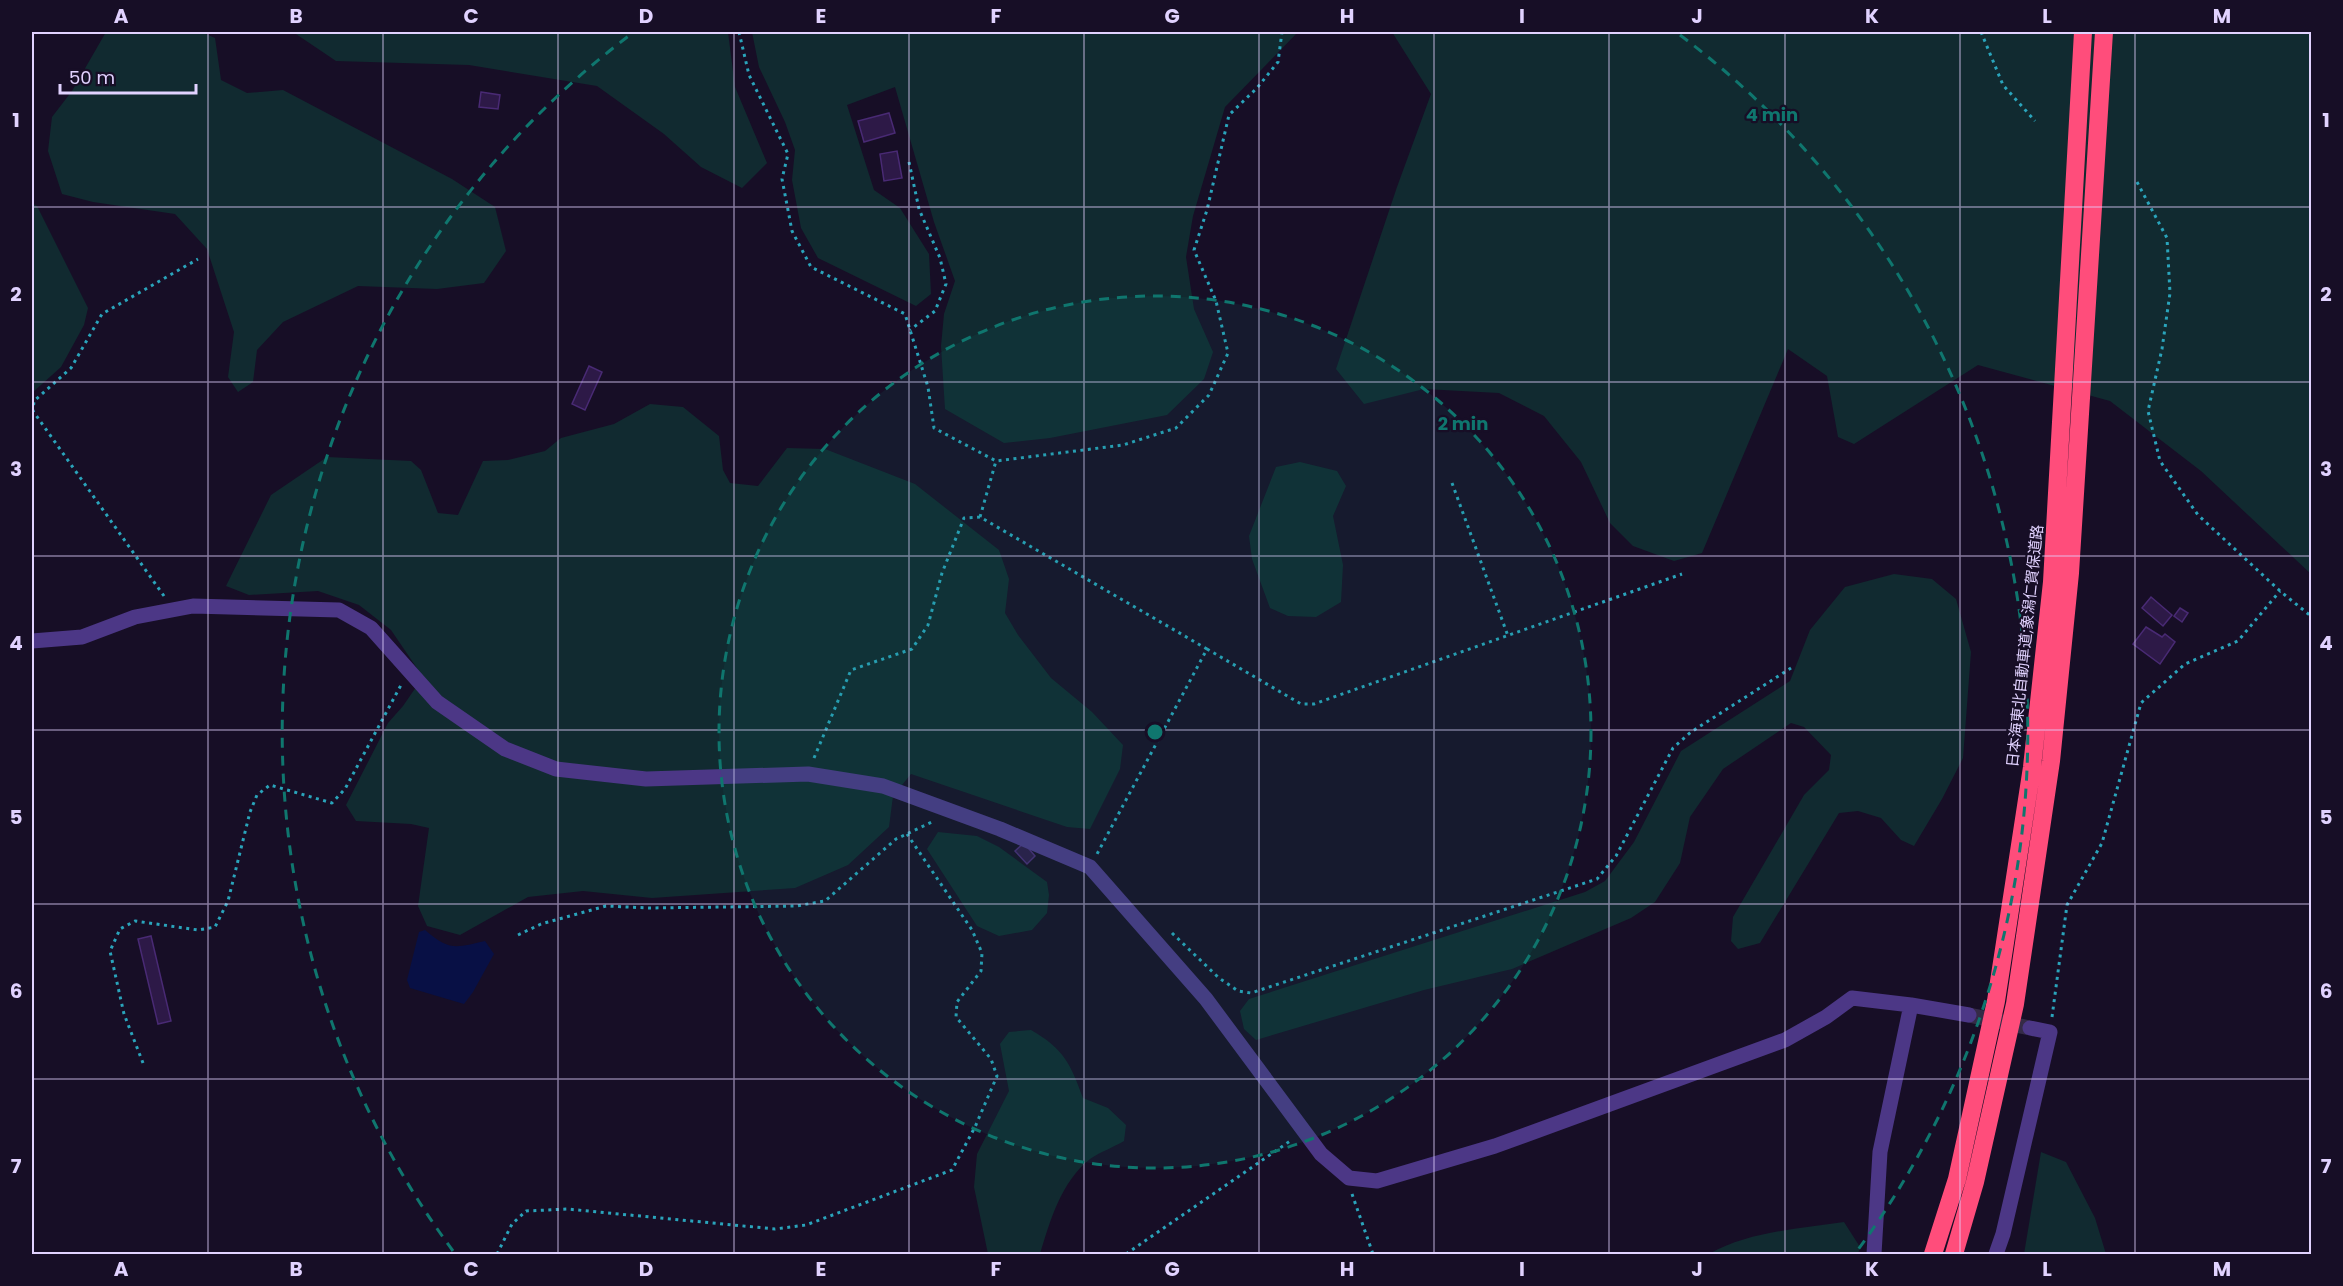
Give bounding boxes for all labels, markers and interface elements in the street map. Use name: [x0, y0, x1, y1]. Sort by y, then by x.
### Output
text: A: [114, 2, 129, 30]
text: B: [289, 2, 303, 30]
text: C: [463, 2, 479, 30]
text: D: [639, 2, 653, 30]
text: E: [816, 2, 826, 30]
text: F: [991, 2, 1002, 30]
text: G: [1164, 2, 1180, 30]
text: H: [1340, 2, 1354, 30]
text: I: [1519, 2, 1525, 30]
text: J: [1691, 2, 1703, 30]
text: K: [1865, 2, 1879, 30]
text: L: [2042, 2, 2052, 30]
text: M: [2213, 2, 2231, 30]
scale bar: [60, 57, 196, 95]
text: 50 m: [69, 65, 115, 90]
text: 4 min: [1746, 102, 1798, 127]
text: 1: [12, 106, 20, 134]
text: 1: [2322, 106, 2330, 134]
text: 2: [10, 280, 22, 308]
text: 2: [2320, 280, 2332, 308]
text: 2 min: [1438, 411, 1488, 436]
text: 3: [10, 455, 22, 483]
text: 3: [2320, 455, 2332, 483]
street label: 日本海東北自動車道;象潟仁賀保道路: [2001, 524, 2048, 768]
text: 4: [9, 629, 23, 657]
text: 4: [2319, 629, 2333, 657]
centre of rings: [1145, 722, 1165, 742]
text: 5: [10, 803, 23, 831]
text: 5: [2320, 803, 2333, 831]
text: 6: [10, 977, 22, 1005]
text: 6: [2320, 977, 2332, 1005]
text: 7: [11, 1152, 22, 1180]
text: 7: [2321, 1152, 2332, 1180]
text: A: [114, 1255, 129, 1283]
text: B: [289, 1255, 303, 1283]
text: C: [463, 1255, 479, 1283]
text: D: [639, 1255, 653, 1283]
text: E: [816, 1255, 826, 1283]
text: F: [991, 1255, 1002, 1283]
text: G: [1164, 1255, 1180, 1283]
text: H: [1340, 1255, 1354, 1283]
text: I: [1519, 1255, 1525, 1283]
text: J: [1691, 1255, 1703, 1283]
text: K: [1865, 1255, 1879, 1283]
text: L: [2042, 1255, 2052, 1283]
text: M: [2213, 1255, 2231, 1283]

